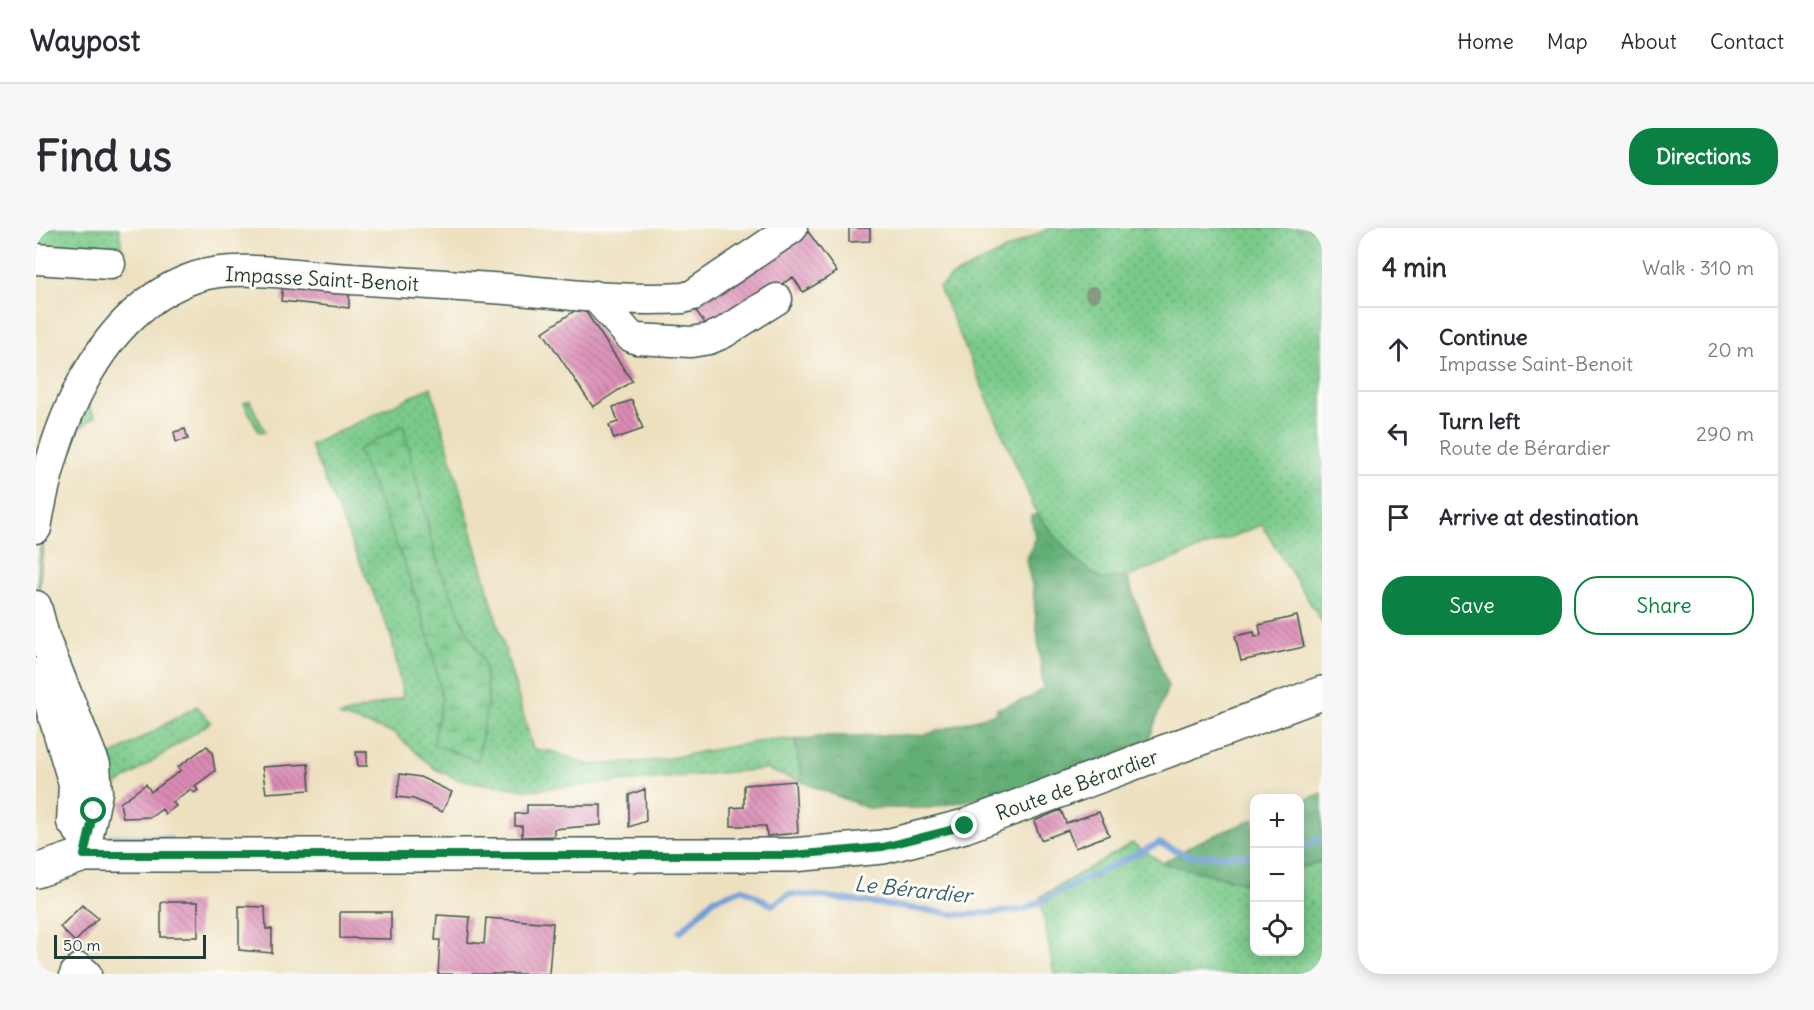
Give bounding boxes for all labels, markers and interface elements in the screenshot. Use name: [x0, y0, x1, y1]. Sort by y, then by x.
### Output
text: Waypost: [30, 23, 140, 59]
text: Home: [1457, 28, 1514, 55]
text: Map: [1547, 28, 1588, 55]
text: About: [1621, 28, 1677, 55]
text: Contact: [1710, 28, 1784, 55]
button: Directions: [1629, 128, 1778, 185]
text: Find us: [36, 130, 172, 182]
text: 4 min: [1382, 251, 1447, 284]
text: Walk · 310 m: [1642, 255, 1754, 280]
street label: Impasse Saint-Benoit: [225, 261, 420, 296]
text: Continue: [1439, 323, 1528, 351]
icon: ahead: [1382, 333, 1415, 366]
text: 20 m: [1708, 337, 1754, 362]
text: Impasse Saint-Benoit: [1439, 351, 1633, 376]
text: Turn left: [1439, 407, 1520, 435]
icon: left: [1382, 417, 1415, 450]
text: 290 m: [1696, 421, 1754, 446]
text: Route de Bérardier: [1439, 435, 1610, 460]
icon: arrive: [1382, 501, 1415, 534]
text: Arrive at destination: [1439, 503, 1639, 531]
button: Save: [1382, 576, 1562, 635]
button: Share: [1574, 576, 1754, 635]
street label: Route de Bérardier: [992, 744, 1161, 826]
map controls: [1250, 794, 1304, 956]
button: +: [1250, 794, 1304, 848]
route start: [80, 797, 106, 823]
route end: [951, 812, 977, 838]
button: −: [1250, 848, 1304, 902]
water label: Le Bérardier: [853, 870, 975, 909]
button: locate: [1250, 902, 1304, 956]
scale bar: [54, 932, 206, 960]
text: 50 m: [63, 935, 101, 955]

